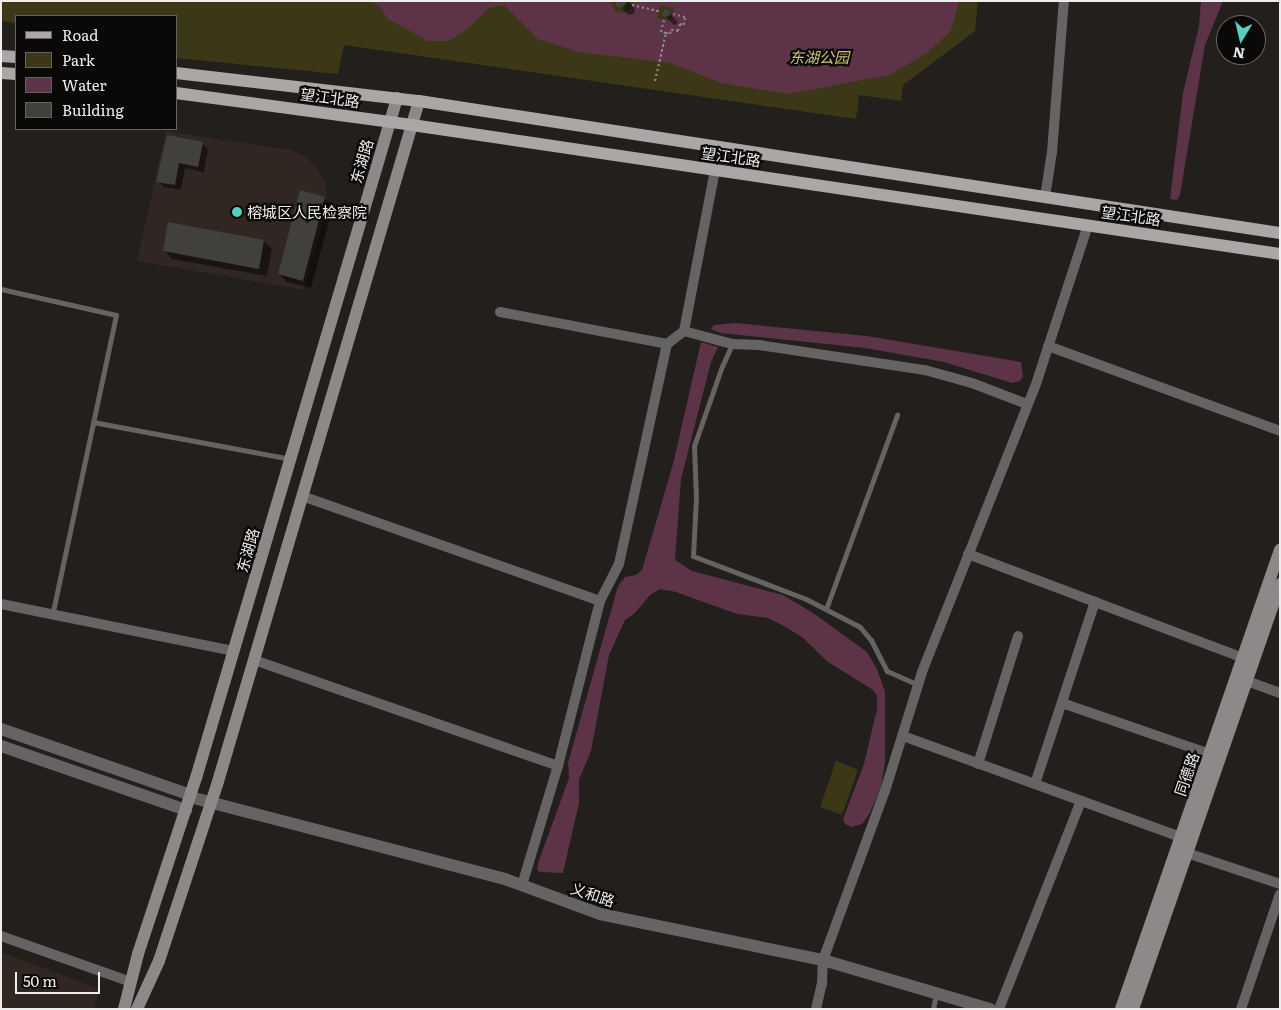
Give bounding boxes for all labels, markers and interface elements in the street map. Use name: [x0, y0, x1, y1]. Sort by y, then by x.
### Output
legend: [15, 15, 178, 130]
north arrow: [1216, 15, 1266, 65]
text: Road: [62, 23, 98, 46]
text: N: [1231, 43, 1246, 65]
text: Park: [62, 48, 95, 71]
park label: 东湖公园: [789, 48, 849, 66]
text: Water: [62, 73, 107, 96]
street label: 望江北路: [299, 84, 361, 110]
text: Building: [62, 98, 124, 121]
street label: 东湖路: [346, 137, 376, 185]
street label: 望江北路: [700, 143, 762, 169]
street label: 望江北路: [1100, 202, 1162, 228]
place label: 榕城区人民检察院: [247, 203, 367, 221]
marker: 榕城区人民检察院: [231, 206, 243, 218]
street label: 东湖路: [232, 526, 262, 574]
street label: 同德路: [1170, 750, 1202, 798]
street label: 义和路: [569, 878, 617, 910]
scale bar: [18, 962, 102, 994]
text: 50 m: [23, 969, 57, 992]

